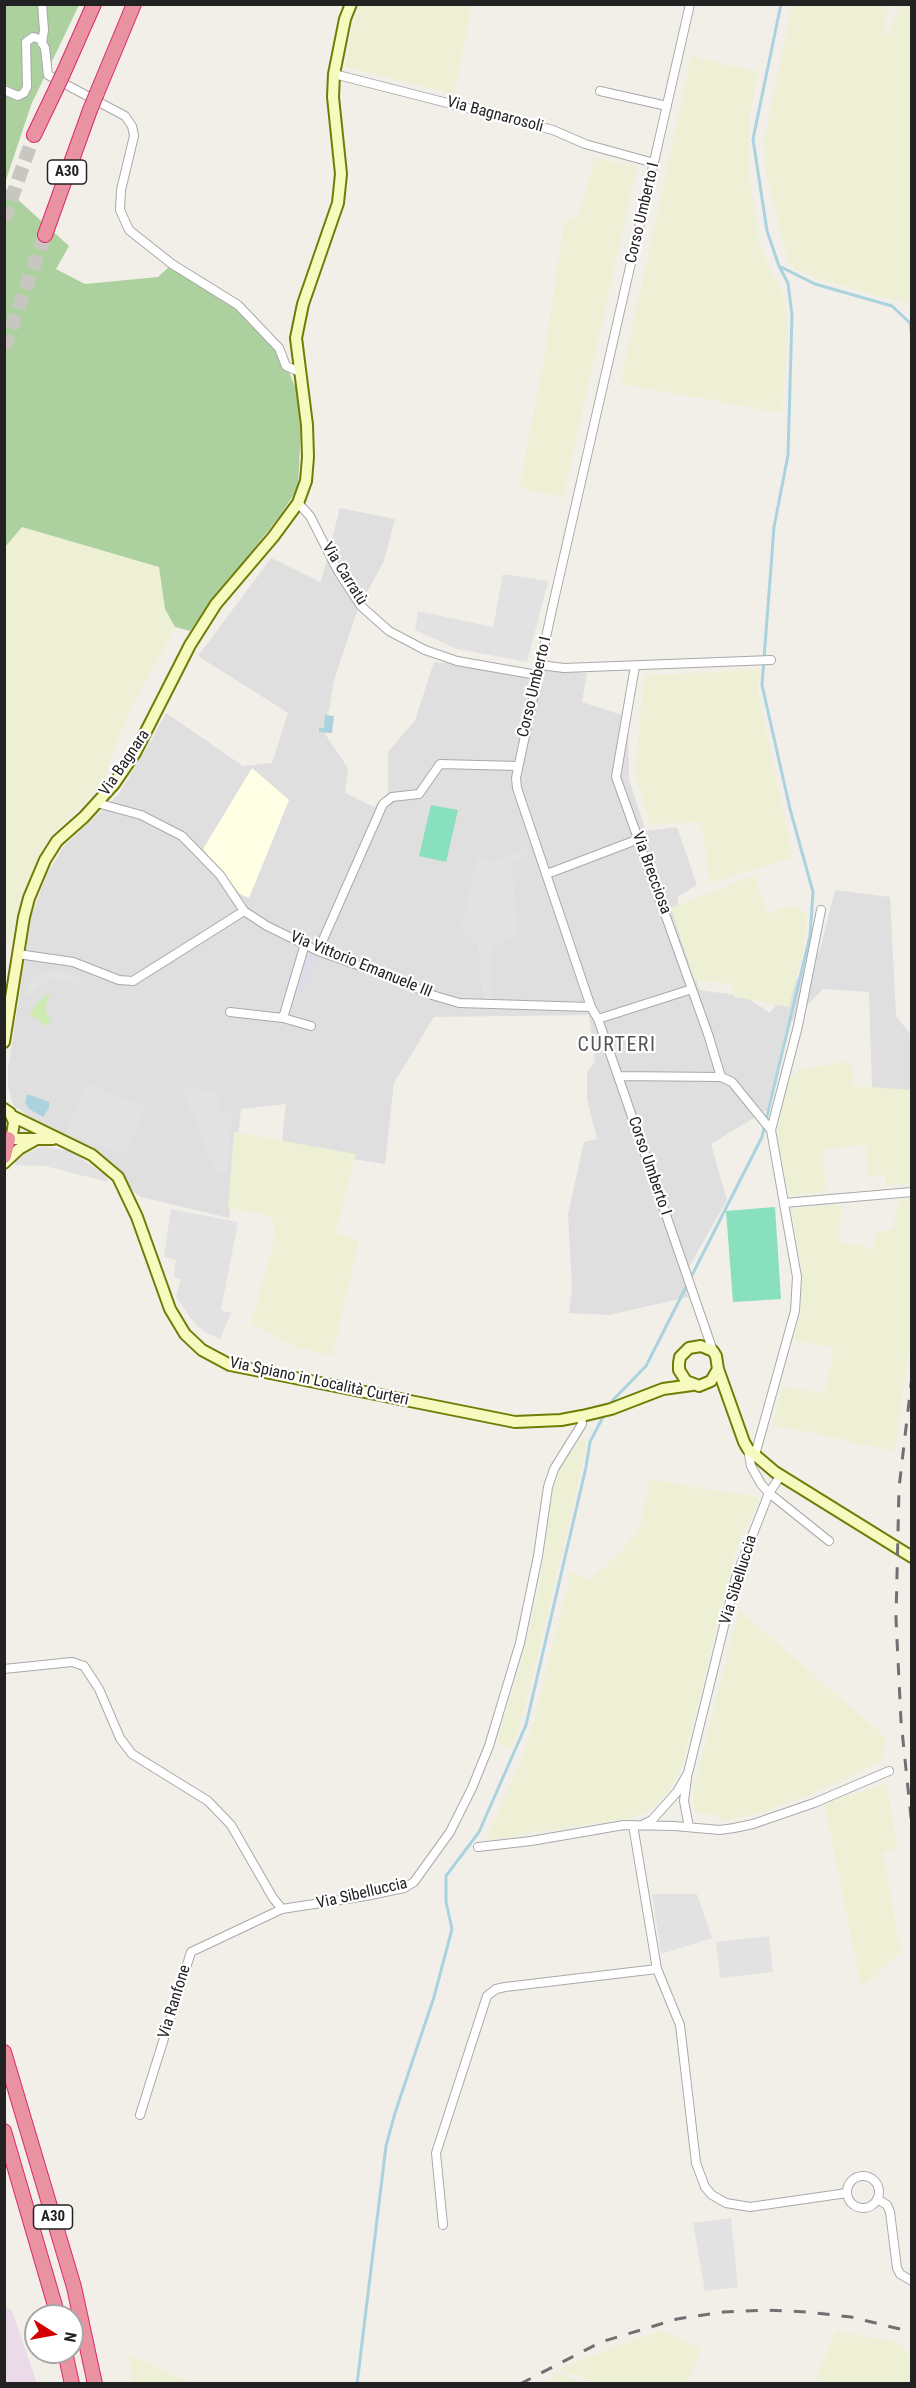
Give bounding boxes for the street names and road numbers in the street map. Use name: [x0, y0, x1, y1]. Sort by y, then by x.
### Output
street label: Via Bagnarosoli: [445, 93, 545, 137]
road number: A30: [48, 160, 86, 184]
street label: Corso Umberto I: [622, 161, 664, 265]
street label: Via Carratù: [317, 539, 371, 609]
street label: Corso Umberto I: [514, 635, 556, 739]
street label: Via Bagnara: [96, 726, 154, 800]
street label: Via Brecciosa: [627, 829, 675, 917]
street label: Via Vittorio Emanuele III: [287, 928, 435, 1002]
street label: Corso Umberto I: [623, 1114, 675, 1218]
street label: Via Spiano in Località Curteri: [227, 1354, 411, 1410]
street label: Via Sibelluccia: [716, 1533, 762, 1627]
street label: Via Sibelluccia: [315, 1874, 409, 1914]
street label: Via Ranfone: [155, 1963, 195, 2041]
road number: A30: [34, 2205, 72, 2229]

